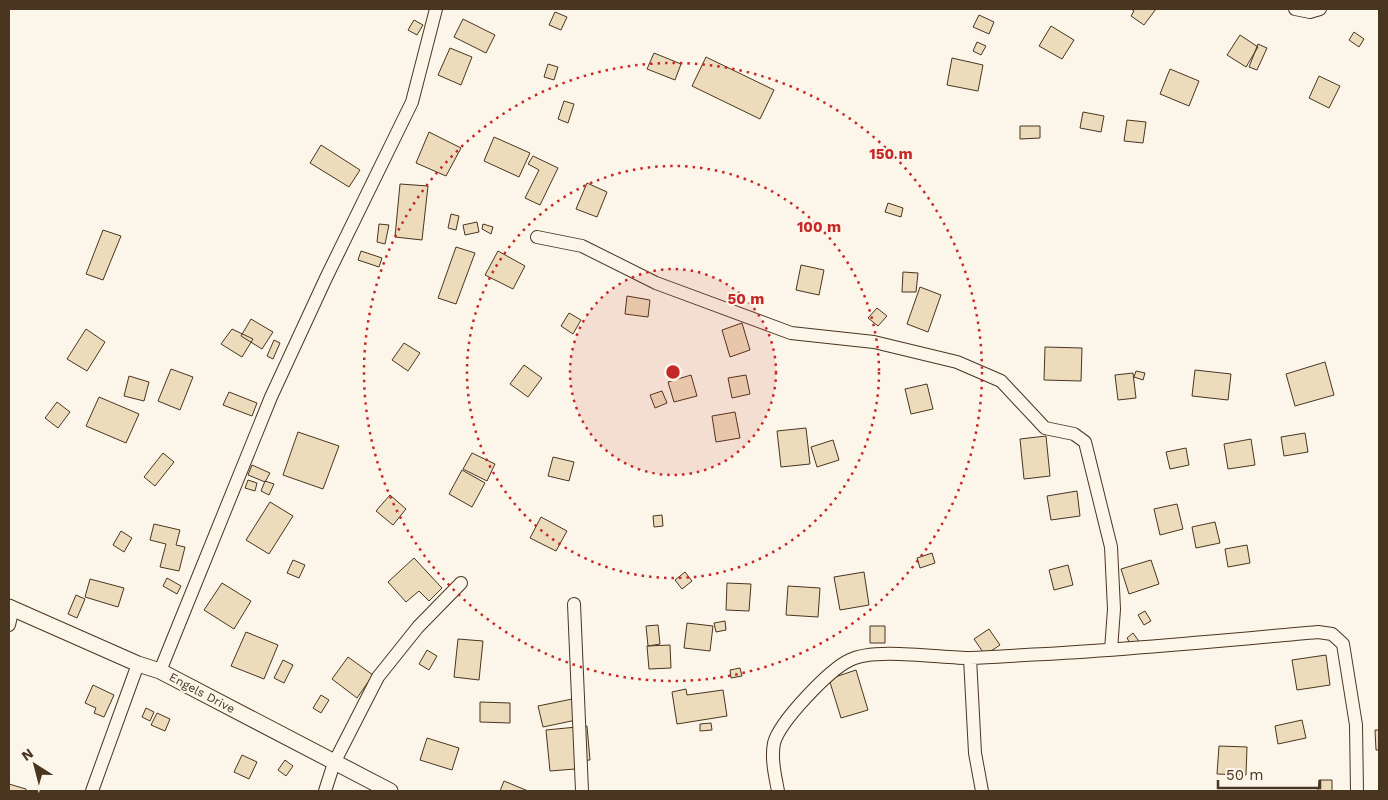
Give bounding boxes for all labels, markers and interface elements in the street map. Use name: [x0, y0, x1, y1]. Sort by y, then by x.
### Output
text: 150 m: [869, 145, 913, 163]
text: 100 m: [797, 218, 841, 236]
text: 50 m: [728, 290, 764, 308]
centre of rings: [664, 363, 682, 381]
street label: Engels Drive: [167, 670, 237, 716]
north arrow: [10, 740, 60, 790]
text: N: [18, 745, 36, 764]
scale bar: [1218, 758, 1320, 790]
text: 50 m: [1226, 766, 1263, 784]

